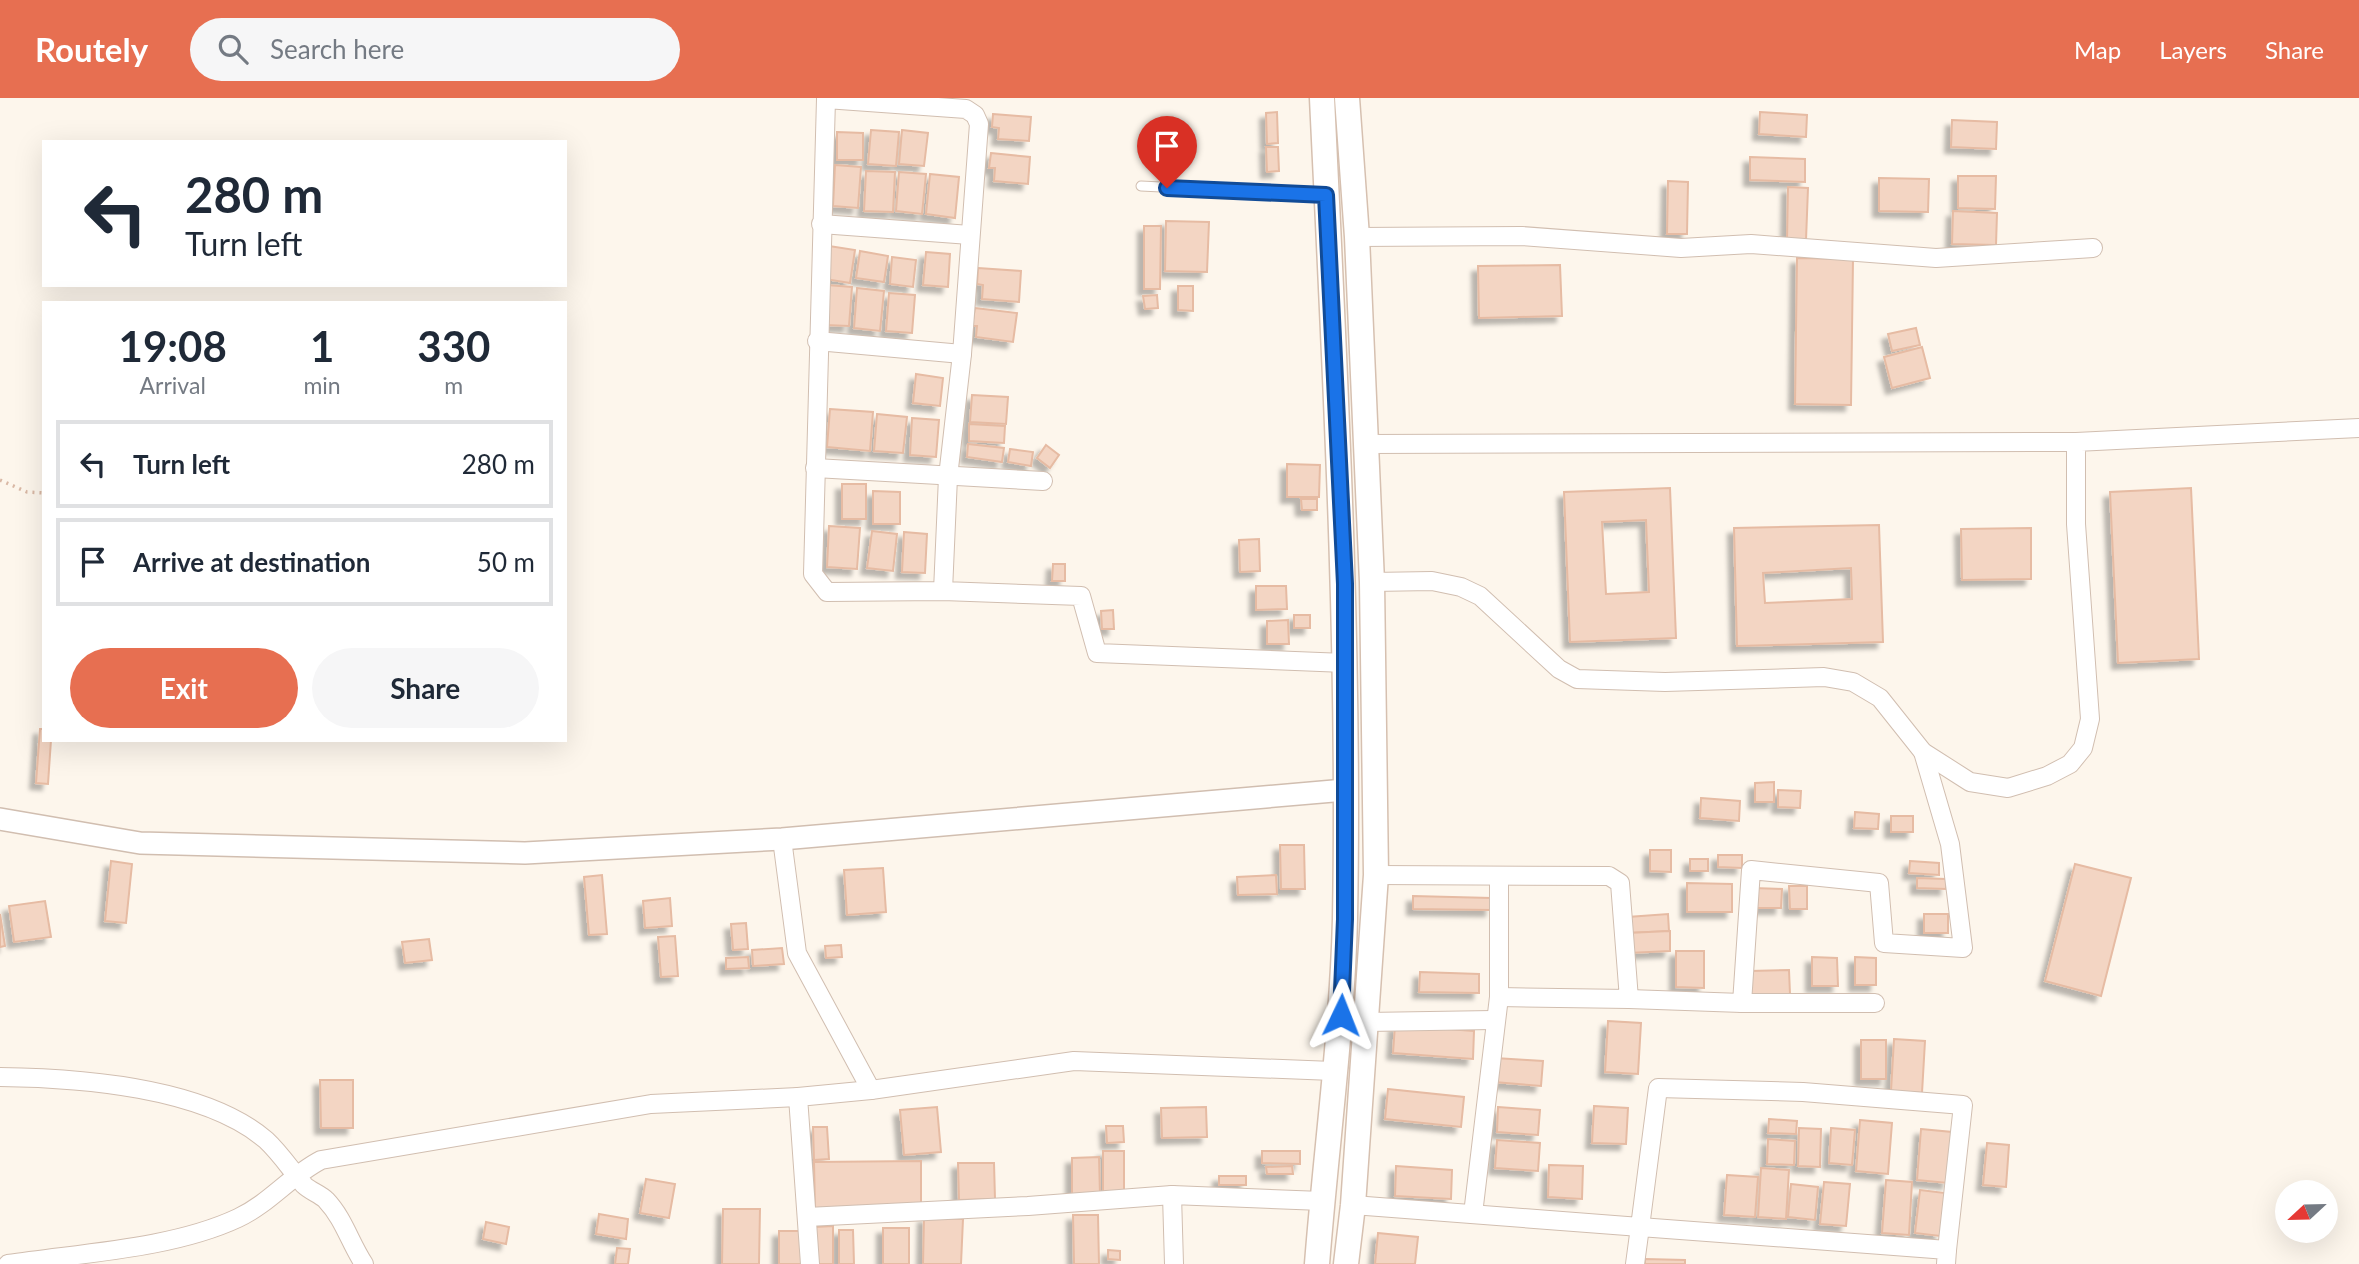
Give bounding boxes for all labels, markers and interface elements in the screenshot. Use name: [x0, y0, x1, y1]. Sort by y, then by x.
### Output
search box: [190, 18, 680, 81]
text: Routely: [35, 29, 148, 69]
icon: search: [214, 30, 252, 68]
text: Search here: [270, 33, 404, 65]
text: Map: [2074, 35, 2121, 64]
text: Layers: [2159, 35, 2227, 64]
text: Share: [2265, 35, 2324, 64]
pin: [1137, 116, 1197, 188]
icon: arrive: [1148, 127, 1186, 165]
text: 280 m: [185, 165, 323, 223]
icon: left: [70, 168, 161, 259]
text: Turn left: [185, 224, 302, 263]
text: 19:08: [119, 321, 227, 371]
text: 1: [310, 321, 334, 371]
text: 330: [417, 321, 490, 371]
text: Arrival: [140, 371, 206, 399]
text: min: [303, 371, 341, 399]
text: m: [444, 371, 463, 399]
icon: left: [74, 445, 112, 483]
text: Turn left: [133, 448, 230, 480]
text: 280 m: [462, 448, 535, 480]
icon: arrive: [74, 543, 112, 581]
text: Arrive at destination: [133, 546, 370, 578]
text: 50 m: [477, 546, 535, 578]
button: Exit: [70, 648, 298, 728]
button: Share: [312, 648, 539, 728]
position arrow: [1304, 978, 1378, 1052]
north arrow: [2275, 1180, 2338, 1242]
map controls: [2275, 1180, 2338, 1243]

